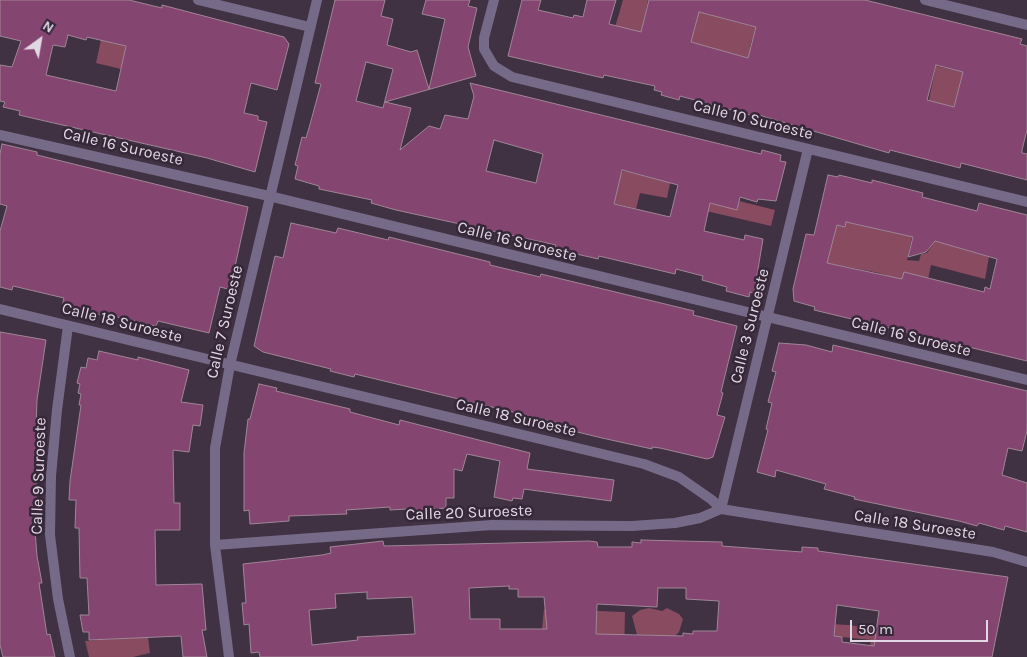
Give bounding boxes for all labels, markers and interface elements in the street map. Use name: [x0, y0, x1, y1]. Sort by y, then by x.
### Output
north arrow: [15, 15, 65, 65]
text: N: [39, 17, 57, 37]
street label: Calle 10 Suroeste: [691, 96, 815, 144]
street label: Calle 16 Suroeste: [61, 124, 185, 170]
street label: Calle 16 Suroeste: [455, 218, 579, 266]
street label: Calle 7 Suroeste: [203, 263, 247, 381]
street label: Calle 3 Suroeste: [726, 267, 774, 385]
street label: Calle 18 Suroeste: [60, 299, 184, 347]
street label: Calle 16 Suroeste: [849, 313, 973, 361]
street label: Calle 18 Suroeste: [454, 395, 578, 441]
street label: Calle 9 Suroeste: [27, 417, 51, 535]
street label: Calle 20 Suroeste: [405, 501, 533, 525]
street label: Calle 18 Suroeste: [853, 506, 977, 544]
scale bar: [852, 610, 990, 642]
text: 50 m: [858, 620, 893, 638]

